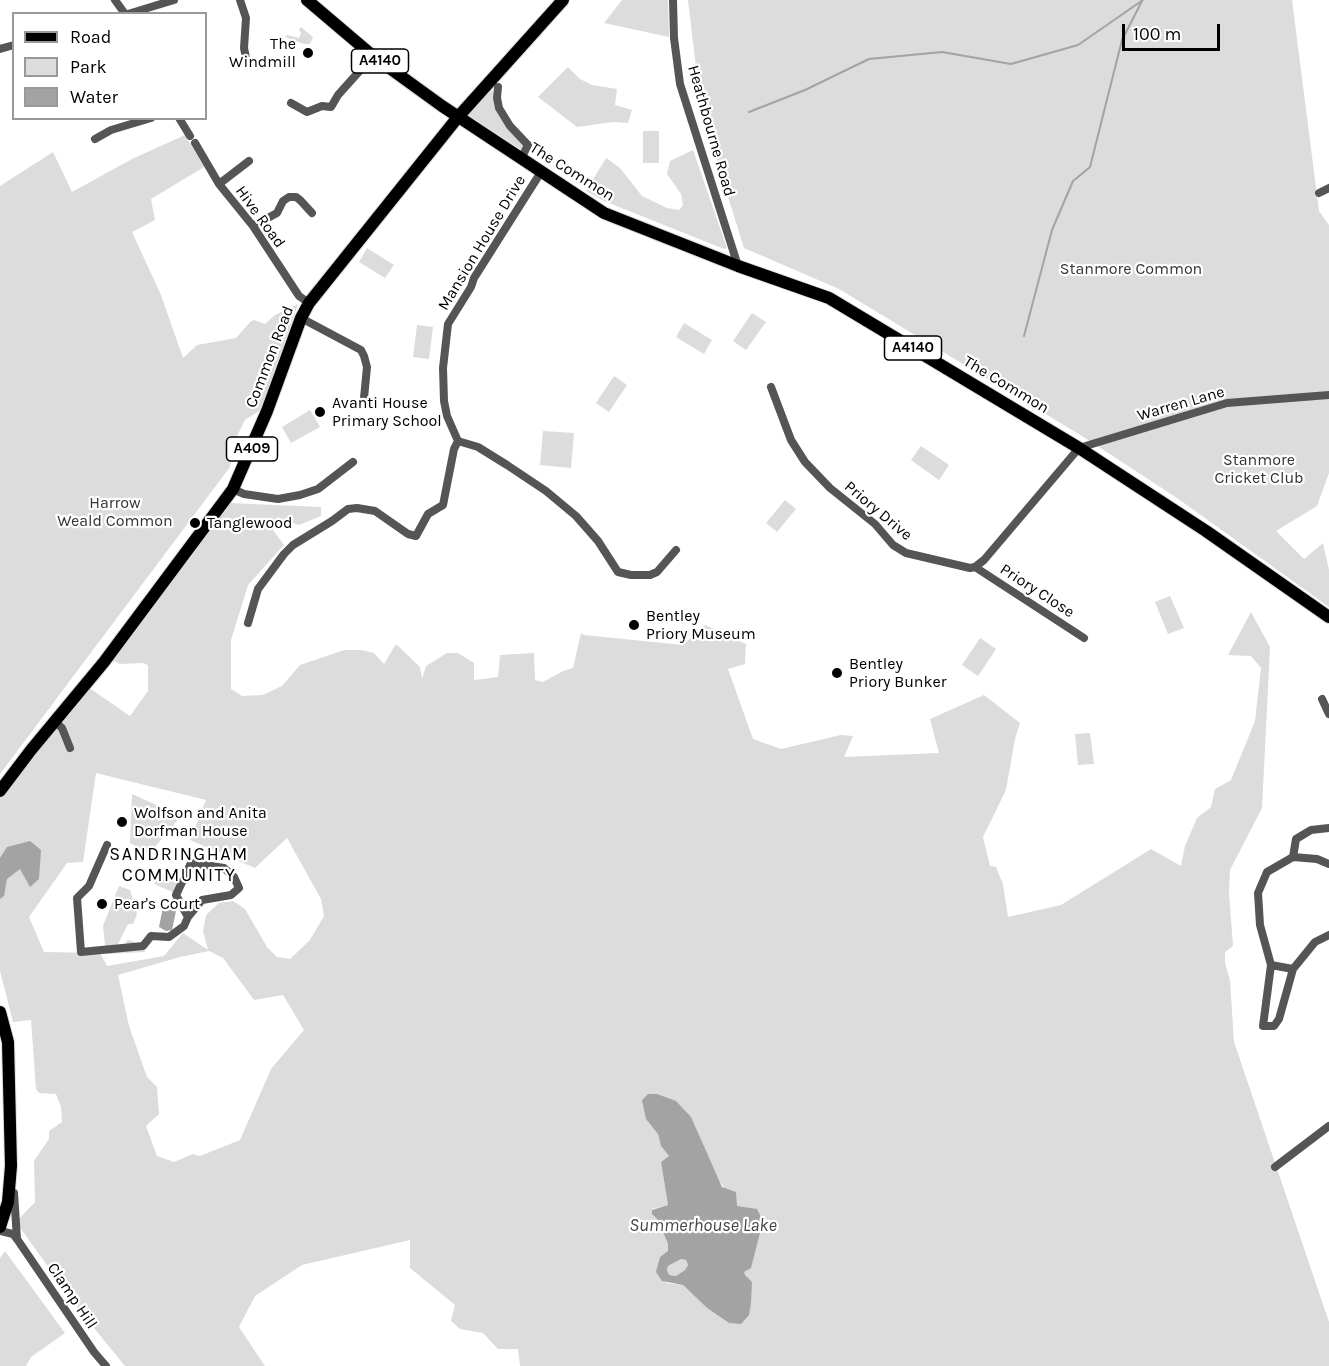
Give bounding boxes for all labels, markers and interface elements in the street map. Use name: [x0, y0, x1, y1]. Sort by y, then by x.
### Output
legend: [12, 12, 207, 120]
scale bar: [1125, 12, 1222, 50]
text: 100 m: [1133, 23, 1181, 45]
text: Road: [70, 26, 111, 48]
place label: The Windmill: [229, 34, 296, 72]
marker: The Windmill: [301, 46, 315, 60]
road number: A4140: [352, 49, 409, 73]
text: Park: [70, 56, 107, 78]
street label: Heathbourne Road: [683, 63, 739, 199]
text: Water: [70, 86, 118, 108]
street label: The Common: [526, 138, 618, 206]
street label: Mansion House Drive: [434, 172, 530, 314]
street label: Hive Road: [231, 182, 289, 252]
park label: Stanmore Common: [1060, 259, 1202, 279]
street label: Common Road: [242, 303, 298, 411]
road number: A4140: [884, 336, 942, 360]
street label: The Common: [960, 352, 1052, 418]
street label: Warren Lane: [1135, 382, 1227, 426]
place label: Avanti House Primary School: [332, 393, 442, 431]
marker: Avanti House Primary School: [313, 405, 327, 419]
road number: A409: [226, 437, 278, 461]
park label: Stanmore Cricket Club: [1214, 450, 1304, 488]
street label: Priory Drive: [840, 477, 916, 545]
park label: Harrow Weald Common: [57, 493, 173, 531]
place label: Tanglewood: [207, 513, 292, 533]
marker: Tanglewood: [188, 516, 202, 530]
street label: Priory Close: [996, 560, 1078, 622]
place label: Bentley Priory Museum: [646, 606, 756, 644]
marker: Bentley Priory Museum: [627, 618, 641, 632]
place label: Bentley Priory Bunker: [849, 654, 946, 692]
marker: Bentley Priory Bunker: [830, 666, 844, 680]
place label: Wolfson and Anita Dorfman House: [134, 803, 267, 841]
marker: Wolfson and Anita Dorfman House: [115, 815, 129, 829]
district label: SANDRINGHAM COMMUNITY: [109, 844, 249, 886]
place label: Pear's Court: [114, 894, 200, 914]
marker: Pear's Court: [95, 897, 109, 911]
water label: Summerhouse Lake: [629, 1215, 777, 1237]
street label: Clamp Hill: [43, 1259, 101, 1333]

